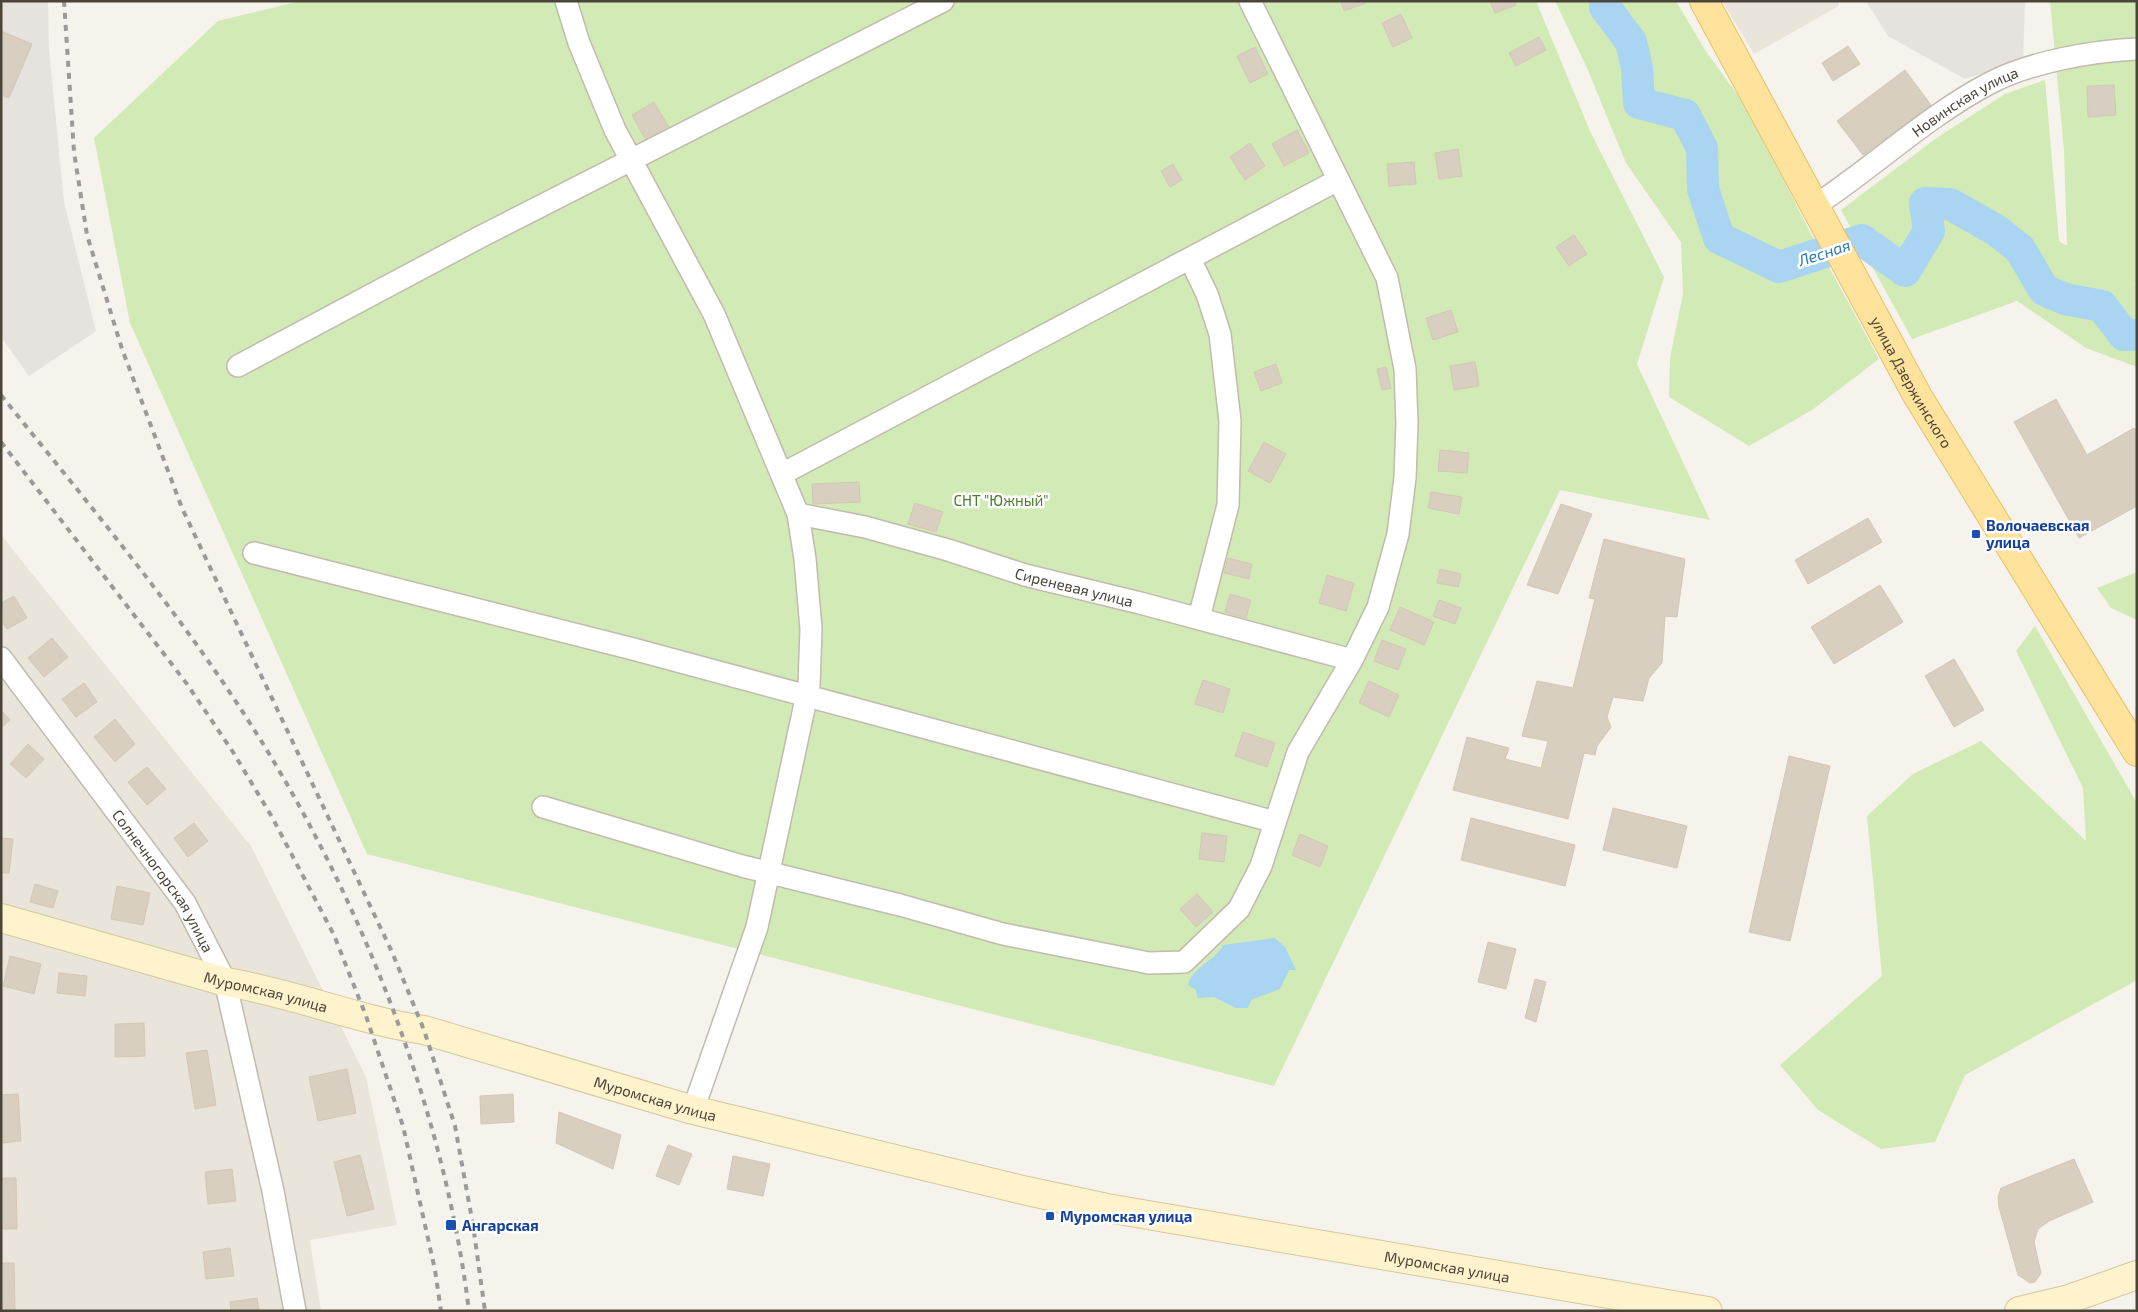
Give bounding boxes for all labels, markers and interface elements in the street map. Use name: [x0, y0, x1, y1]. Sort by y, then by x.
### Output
street label: Новинская улица: [1908, 63, 2021, 140]
water label: Лесная: [1795, 235, 1853, 270]
street label: улица Дзержинского: [1866, 313, 1956, 451]
park label: СНТ "Южный": [954, 491, 1048, 509]
place label: Волочаевская улица: [1986, 516, 2090, 551]
marker: Волочаевская улица: [1970, 528, 1982, 540]
street label: Сиреневая улица: [1013, 563, 1135, 610]
street label: Солнечногорская улица: [109, 806, 218, 955]
street label: Муромская улица: [202, 967, 330, 1016]
street label: Муромская улица: [592, 1072, 718, 1124]
place label: Муромская улица: [1060, 1207, 1192, 1225]
marker: Муромская улица: [1044, 1210, 1056, 1222]
place label: Ангарская: [462, 1216, 539, 1234]
marker: Ангарская: [444, 1218, 458, 1232]
street label: Муромская улица: [1383, 1247, 1511, 1286]

